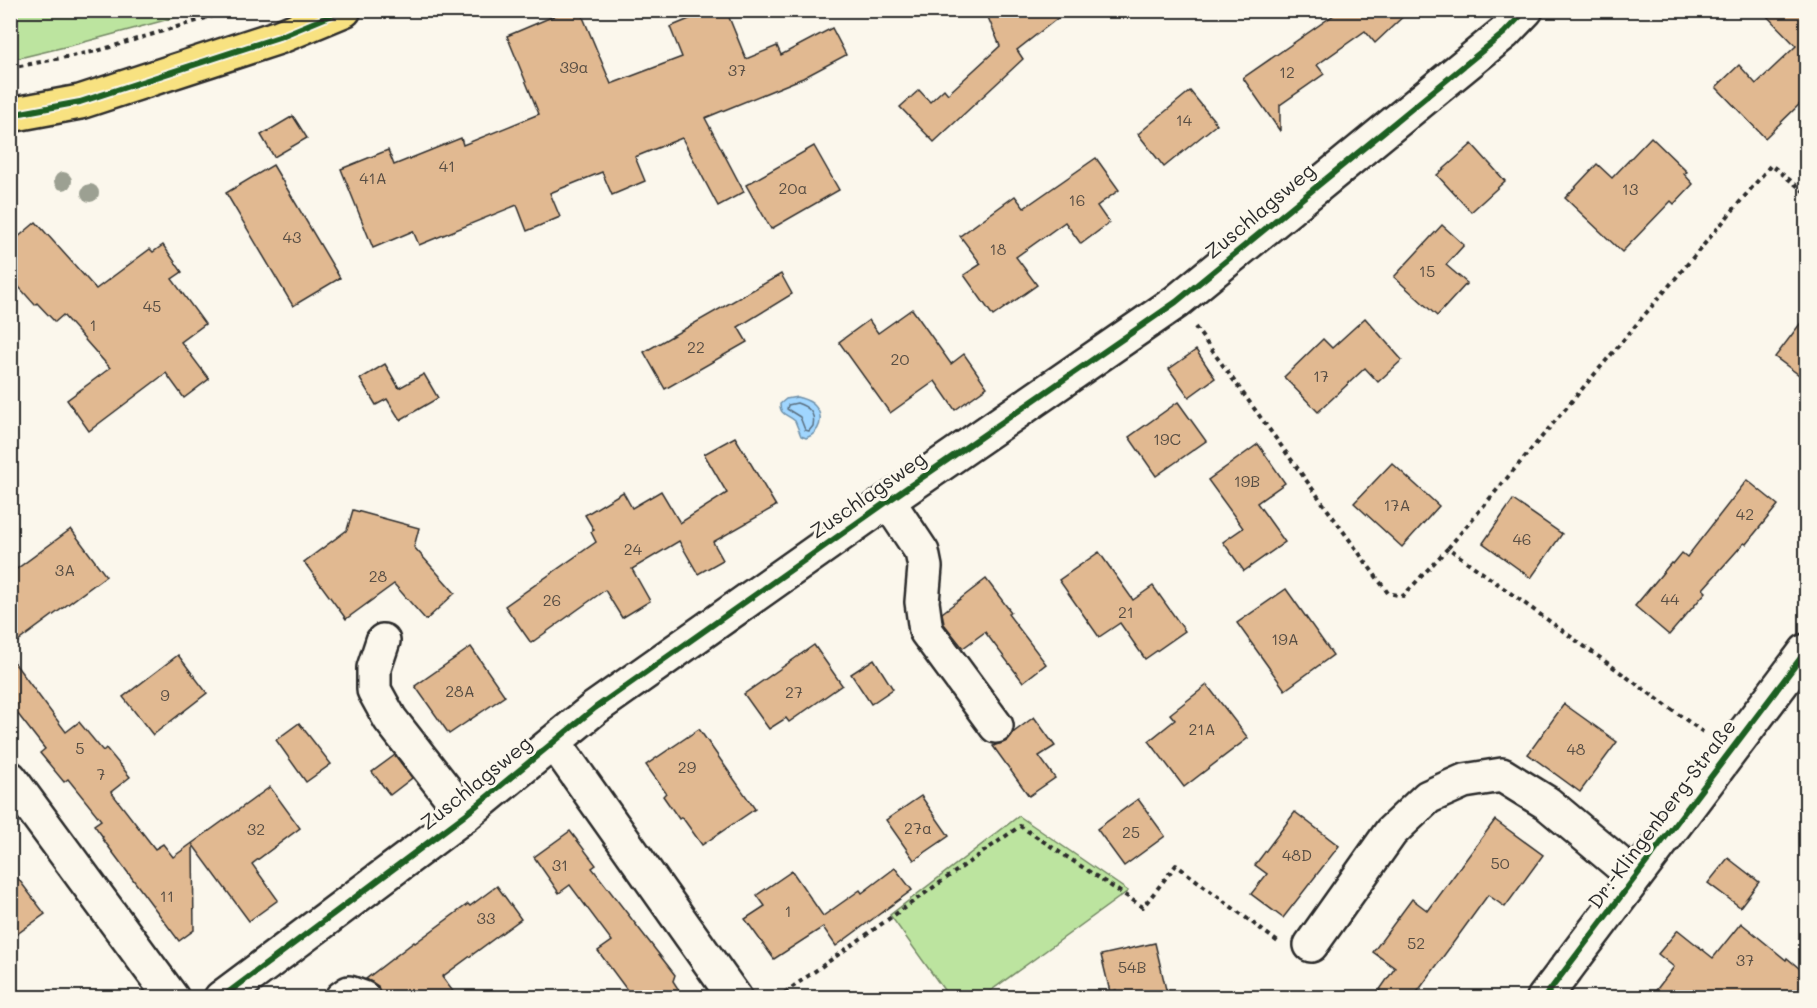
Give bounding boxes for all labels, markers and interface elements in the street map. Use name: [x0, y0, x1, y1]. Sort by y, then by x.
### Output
house number: 39a: [560, 56, 588, 77]
house number: 37: [728, 59, 746, 80]
house number: 12: [1279, 61, 1295, 82]
house number: 14: [1176, 109, 1193, 130]
house number: 41: [439, 155, 455, 176]
street label: Zuschlagsweg: [1199, 157, 1320, 264]
house number: 41A: [359, 167, 387, 188]
house number: 20a: [779, 177, 807, 198]
house number: 13: [1622, 178, 1638, 199]
house number: 16: [1069, 189, 1085, 210]
house number: 43: [283, 226, 301, 247]
house number: 18: [990, 238, 1007, 259]
house number: 15: [1419, 260, 1435, 281]
house number: 45: [143, 295, 161, 316]
house number: 1: [89, 314, 97, 335]
house number: 22: [687, 336, 705, 357]
house number: 20: [891, 348, 910, 369]
house number: 17: [1313, 365, 1329, 386]
house number: 19C: [1153, 428, 1181, 449]
street label: Zuschlagsweg: [804, 445, 930, 544]
house number: 19B: [1234, 470, 1260, 491]
house number: 17A: [1383, 494, 1411, 515]
house number: 42: [1736, 503, 1754, 524]
house number: 46: [1512, 528, 1532, 549]
house number: 24: [624, 538, 643, 559]
house number: 3A: [55, 559, 75, 580]
house number: 28: [369, 565, 388, 586]
house number: 44: [1661, 588, 1680, 609]
house number: 26: [543, 589, 561, 610]
house number: 21: [1118, 601, 1134, 622]
house number: 19A: [1271, 628, 1299, 649]
house number: 28A: [445, 680, 475, 701]
house number: 27: [785, 681, 803, 702]
house number: 9: [160, 684, 170, 705]
street label: Dr.-Klingenberg-Straße: [1581, 714, 1741, 913]
house number: 21A: [1188, 718, 1216, 739]
street label: Zuschlagsweg: [415, 729, 536, 835]
house number: 5: [75, 737, 85, 758]
house number: 48: [1566, 738, 1586, 759]
house number: 29: [678, 756, 696, 777]
house number: 7: [97, 763, 106, 784]
house number: 27a: [904, 817, 932, 838]
house number: 32: [247, 818, 265, 839]
house number: 25: [1122, 821, 1140, 842]
house number: 48D: [1282, 844, 1312, 865]
house number: 50: [1490, 852, 1510, 873]
house number: 31: [552, 854, 568, 875]
house number: 11: [160, 885, 174, 906]
house number: 1: [784, 900, 792, 921]
house number: 33: [477, 907, 495, 928]
house number: 52: [1407, 932, 1425, 953]
house number: 37: [1736, 949, 1754, 970]
house number: 54B: [1118, 956, 1146, 977]

